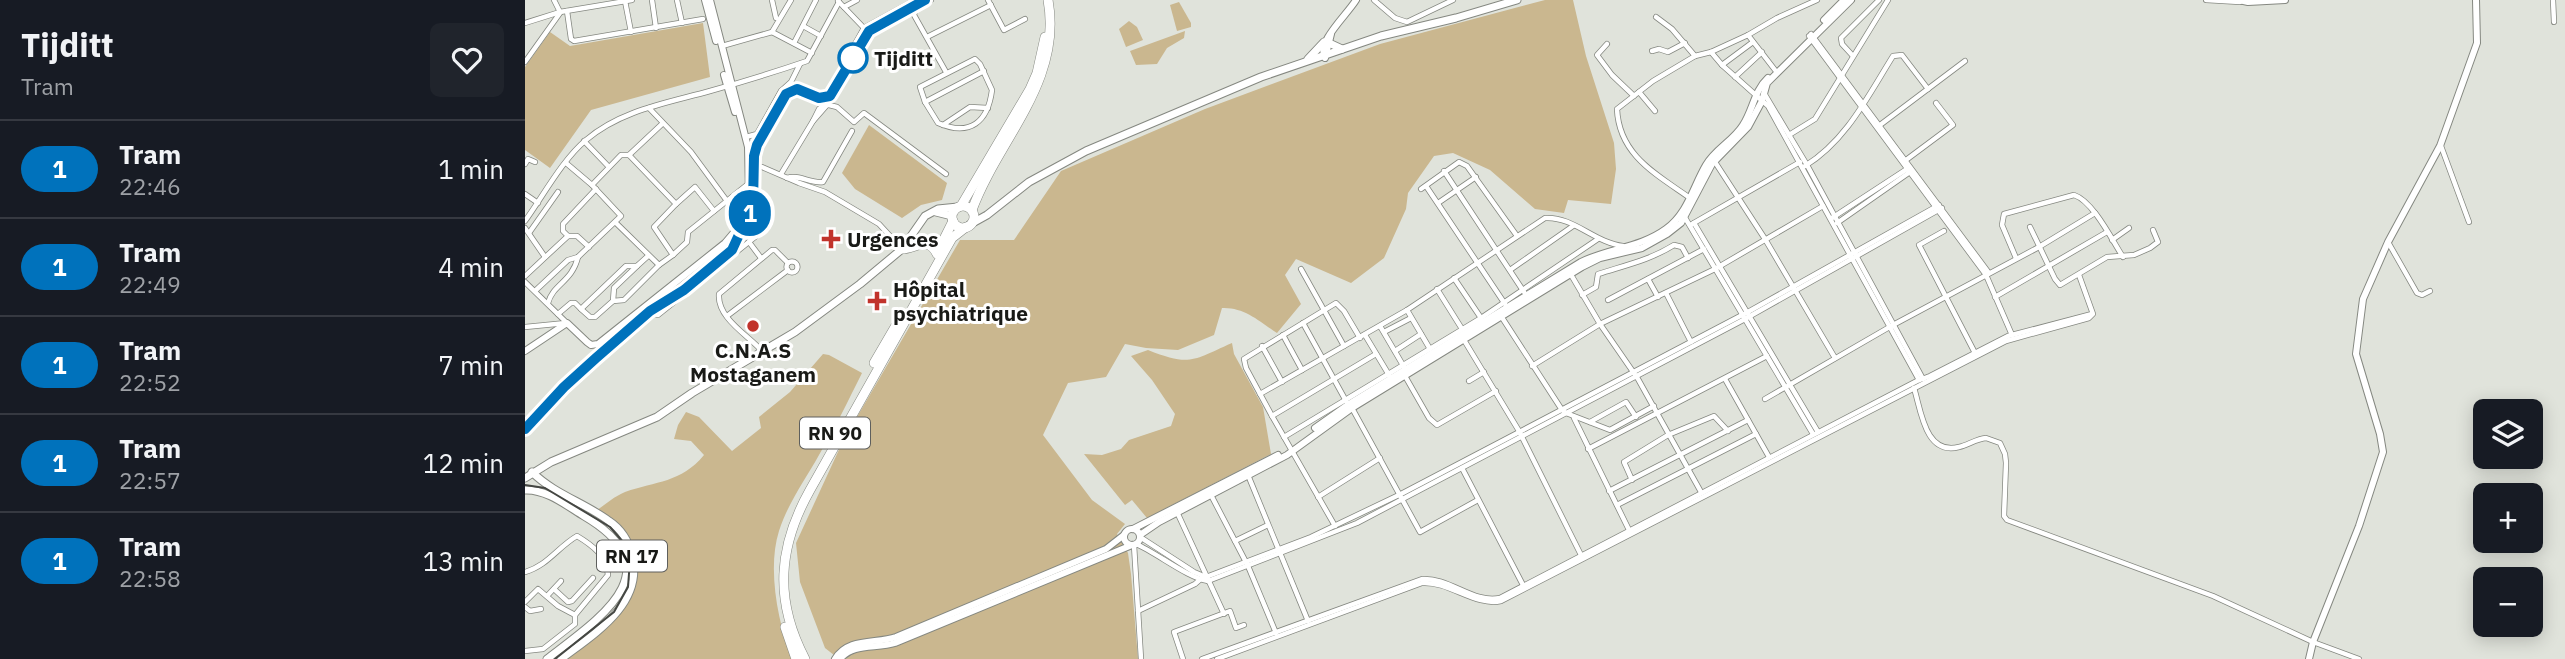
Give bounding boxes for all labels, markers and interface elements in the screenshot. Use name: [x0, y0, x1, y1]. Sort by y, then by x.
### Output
text: Tijditt: [21, 23, 114, 66]
button: heart: [430, 23, 504, 97]
marker: Tijditt: [838, 43, 868, 73]
place label: Tijditt: [874, 44, 933, 72]
text: Tram: [21, 71, 74, 101]
text: Tram: [119, 137, 181, 171]
text: 1 min: [438, 152, 504, 186]
text: 1: [52, 153, 67, 185]
text: 22:46: [119, 171, 181, 201]
line badge: 1: [727, 190, 773, 236]
text: 1: [743, 197, 757, 229]
place label: Urgences: [847, 225, 939, 253]
marker: Urgences: [821, 229, 841, 249]
text: Tram: [119, 235, 181, 269]
text: 4 min: [438, 250, 504, 284]
text: 1: [52, 251, 67, 283]
text: 22:49: [119, 269, 181, 299]
place label: Hôpital psychiatrique: [893, 275, 1028, 327]
marker: Hôpital psychiatrique: [867, 291, 887, 311]
marker: C.N.A.S Mostaganem: [745, 318, 761, 334]
text: Tram: [119, 333, 181, 367]
place label: C.N.A.S Mostaganem: [690, 336, 816, 388]
text: 7 min: [438, 348, 504, 382]
text: 1: [52, 349, 67, 381]
text: 22:52: [119, 367, 181, 397]
map controls: [2473, 399, 2543, 637]
button: layers: [2473, 399, 2543, 469]
road number: RN 90: [800, 418, 870, 448]
text: Tram: [119, 431, 181, 465]
text: 12 min: [423, 446, 504, 480]
text: 1: [52, 447, 67, 479]
text: 22:57: [119, 465, 181, 495]
button: +: [2473, 483, 2543, 553]
text: Tram: [119, 529, 181, 563]
road number: RN 17: [597, 540, 667, 572]
text: 13 min: [423, 544, 504, 578]
text: 1: [52, 545, 67, 577]
text: 22:58: [119, 563, 181, 593]
button: −: [2473, 567, 2543, 637]

